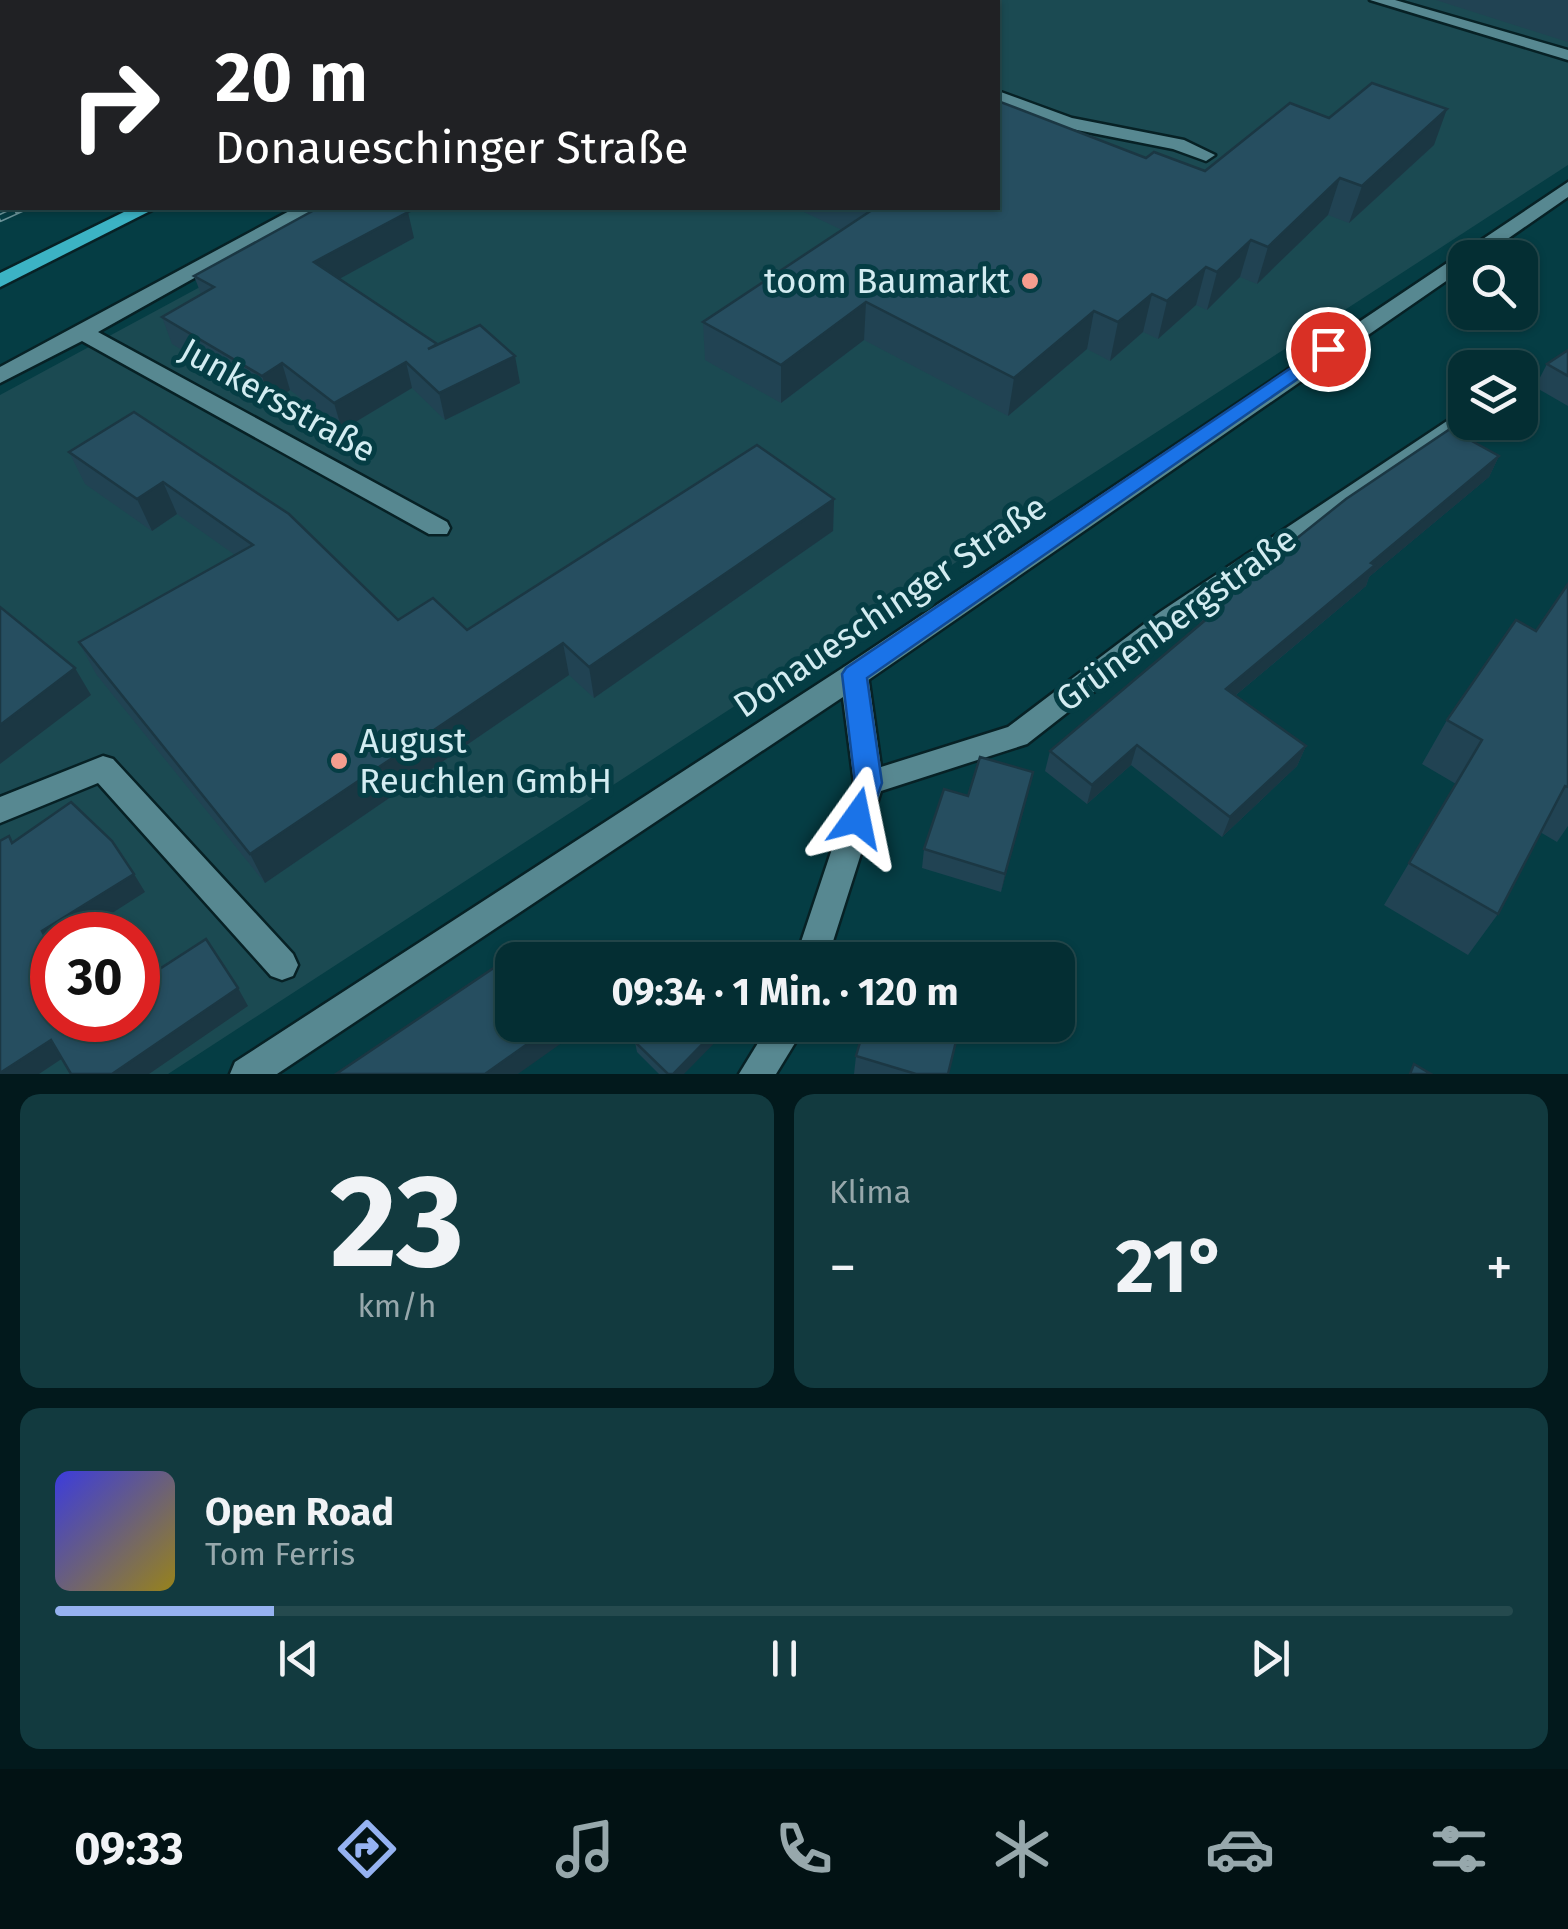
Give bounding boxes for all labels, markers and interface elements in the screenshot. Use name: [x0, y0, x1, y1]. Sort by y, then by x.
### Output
text: 20 m: [215, 36, 368, 120]
icon: right: [50, 40, 180, 170]
text: Donaueschinger Straße: [215, 121, 689, 175]
map controls: [1448, 240, 1538, 440]
button: search: [1448, 240, 1538, 330]
place label: toom Baumarkt: [764, 260, 1010, 302]
marker: toom Baumarkt: [1019, 270, 1041, 292]
pin: [1286, 307, 1371, 392]
icon: arrive: [1301, 322, 1356, 377]
street label: Junkersstraße: [173, 329, 383, 471]
button: layers: [1448, 350, 1538, 440]
street label: Donaueschinger Straße: [726, 486, 1054, 726]
street label: Grünenbergstraße: [1048, 518, 1304, 720]
place label: August Reuchlen GmbH: [359, 720, 612, 802]
marker: August Reuchlen GmbH: [328, 750, 350, 772]
position arrow: [805, 766, 909, 870]
speed limit sign: 30: [30, 912, 160, 1042]
text: 09:34 · 1 Min. · 120 m: [611, 969, 959, 1015]
text: 23: [330, 1144, 464, 1300]
text: Klima: [829, 1173, 911, 1211]
text: 21°: [1116, 1222, 1227, 1312]
text: −: [829, 1235, 857, 1301]
text: +: [1486, 1235, 1513, 1301]
text: km/h: [357, 1287, 437, 1325]
text: Open Road: [205, 1489, 394, 1535]
text: Tom Ferris: [205, 1535, 355, 1573]
icon: previous: [271, 1631, 326, 1686]
icon: pause: [757, 1631, 812, 1686]
icon: next: [1243, 1631, 1298, 1686]
icon: directions: [332, 1814, 402, 1884]
icon: music: [550, 1814, 620, 1884]
icon: phone: [769, 1814, 839, 1884]
icon: climate: [987, 1814, 1057, 1884]
icon: car: [1205, 1814, 1275, 1884]
icon: filters: [1424, 1814, 1494, 1884]
text: 09:33: [74, 1822, 184, 1876]

